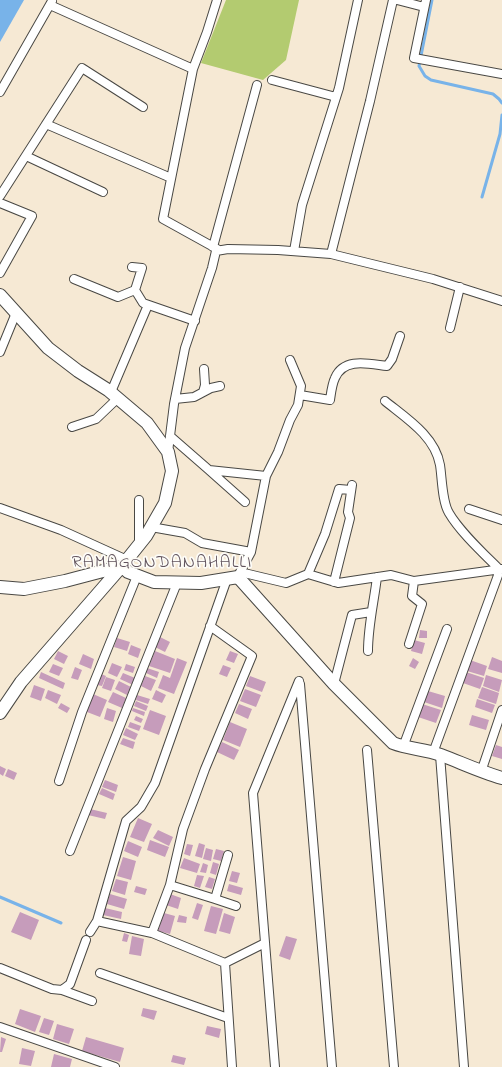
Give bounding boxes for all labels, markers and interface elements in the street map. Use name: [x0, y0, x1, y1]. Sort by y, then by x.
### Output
district label: RAMAGONDANAHALLI: [72, 553, 252, 575]

